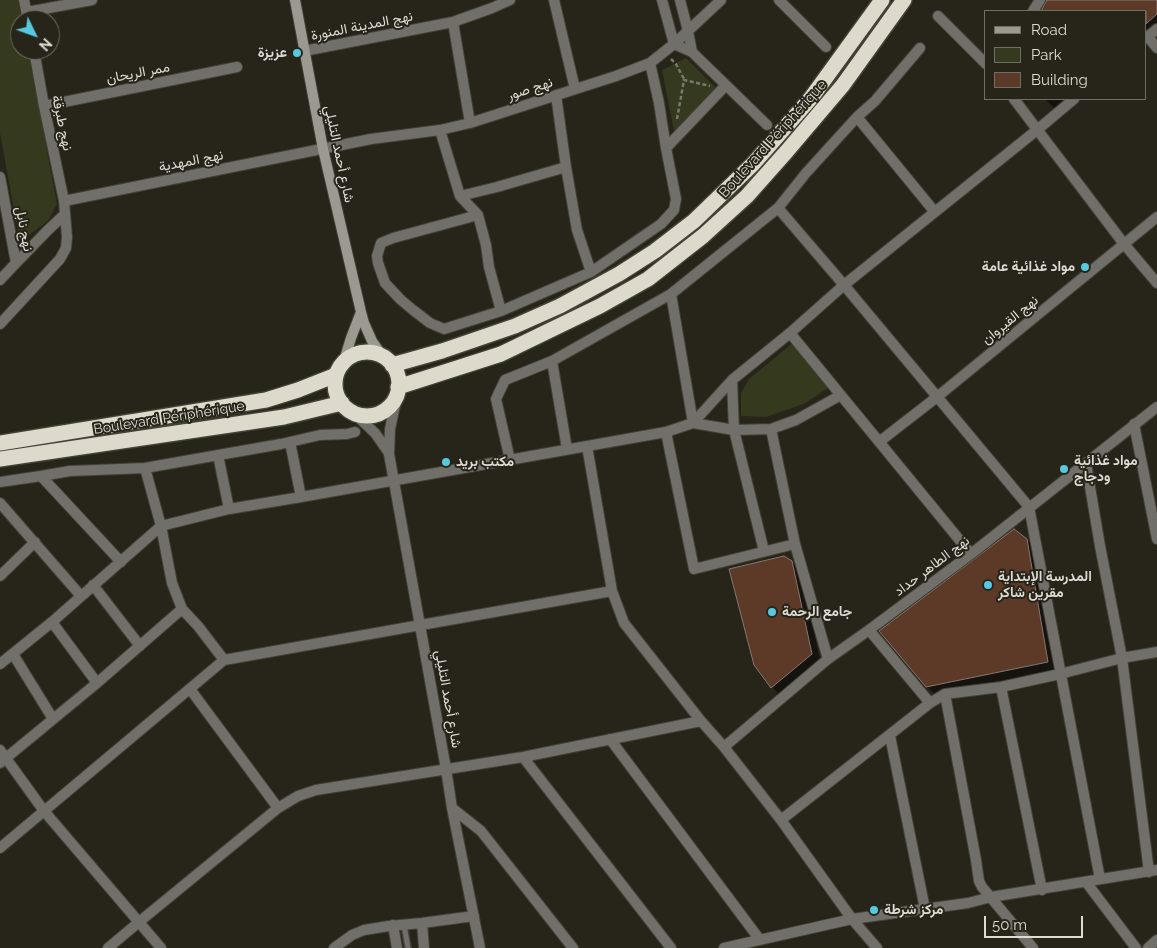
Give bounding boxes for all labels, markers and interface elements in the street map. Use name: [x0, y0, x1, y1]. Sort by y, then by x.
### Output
street label: نهج المدينة المنورة: [310, 8, 414, 44]
north arrow: [10, 10, 60, 60]
legend: [984, 10, 1147, 100]
text: Road: [1031, 21, 1067, 39]
text: N: [36, 35, 55, 54]
place label: عزيزة: [258, 45, 287, 61]
text: Park: [1031, 46, 1062, 64]
marker: عزيزة: [291, 47, 303, 59]
street label: ممر الريحان: [105, 59, 171, 87]
text: Building: [1031, 71, 1088, 89]
street label: نهج صور: [505, 74, 555, 104]
street label: Boulevard Périphérique: [716, 77, 830, 201]
street label: نهج طبرقة: [48, 94, 76, 152]
street label: شارع أحمد التليلي: [320, 104, 358, 204]
street label: نهج المهدية: [157, 147, 225, 175]
street label: نهج نابل: [11, 205, 37, 253]
place label: مواد غذائية عامة: [982, 259, 1075, 275]
marker: مواد غذائية عامة: [1079, 261, 1091, 273]
street label: نهج القيروان: [978, 292, 1042, 348]
street label: Boulevard Périphérique: [92, 398, 246, 438]
place label: مواد غذائية ودجاج: [1074, 453, 1137, 486]
place label: مكتب بريد: [456, 454, 514, 470]
marker: مكتب بريد: [440, 456, 452, 468]
marker: مواد غذائية ودجاج: [1058, 463, 1070, 475]
street label: نهج الطاهر حداد: [891, 532, 973, 600]
place label: المدرسة الإبتداية مقرين شاكر: [998, 569, 1092, 602]
marker: المدرسة الإبتداية مقرين شاكر: [982, 579, 994, 591]
place label: جامع الرحمة: [782, 604, 852, 620]
marker: جامع الرحمة: [766, 606, 778, 618]
street label: شارع أحمد التليلي: [431, 649, 465, 749]
place label: مركز شرطة: [884, 902, 943, 918]
marker: مركز شرطة: [868, 904, 880, 916]
scale bar: [987, 906, 1086, 938]
text: 50 m: [992, 916, 1027, 934]

